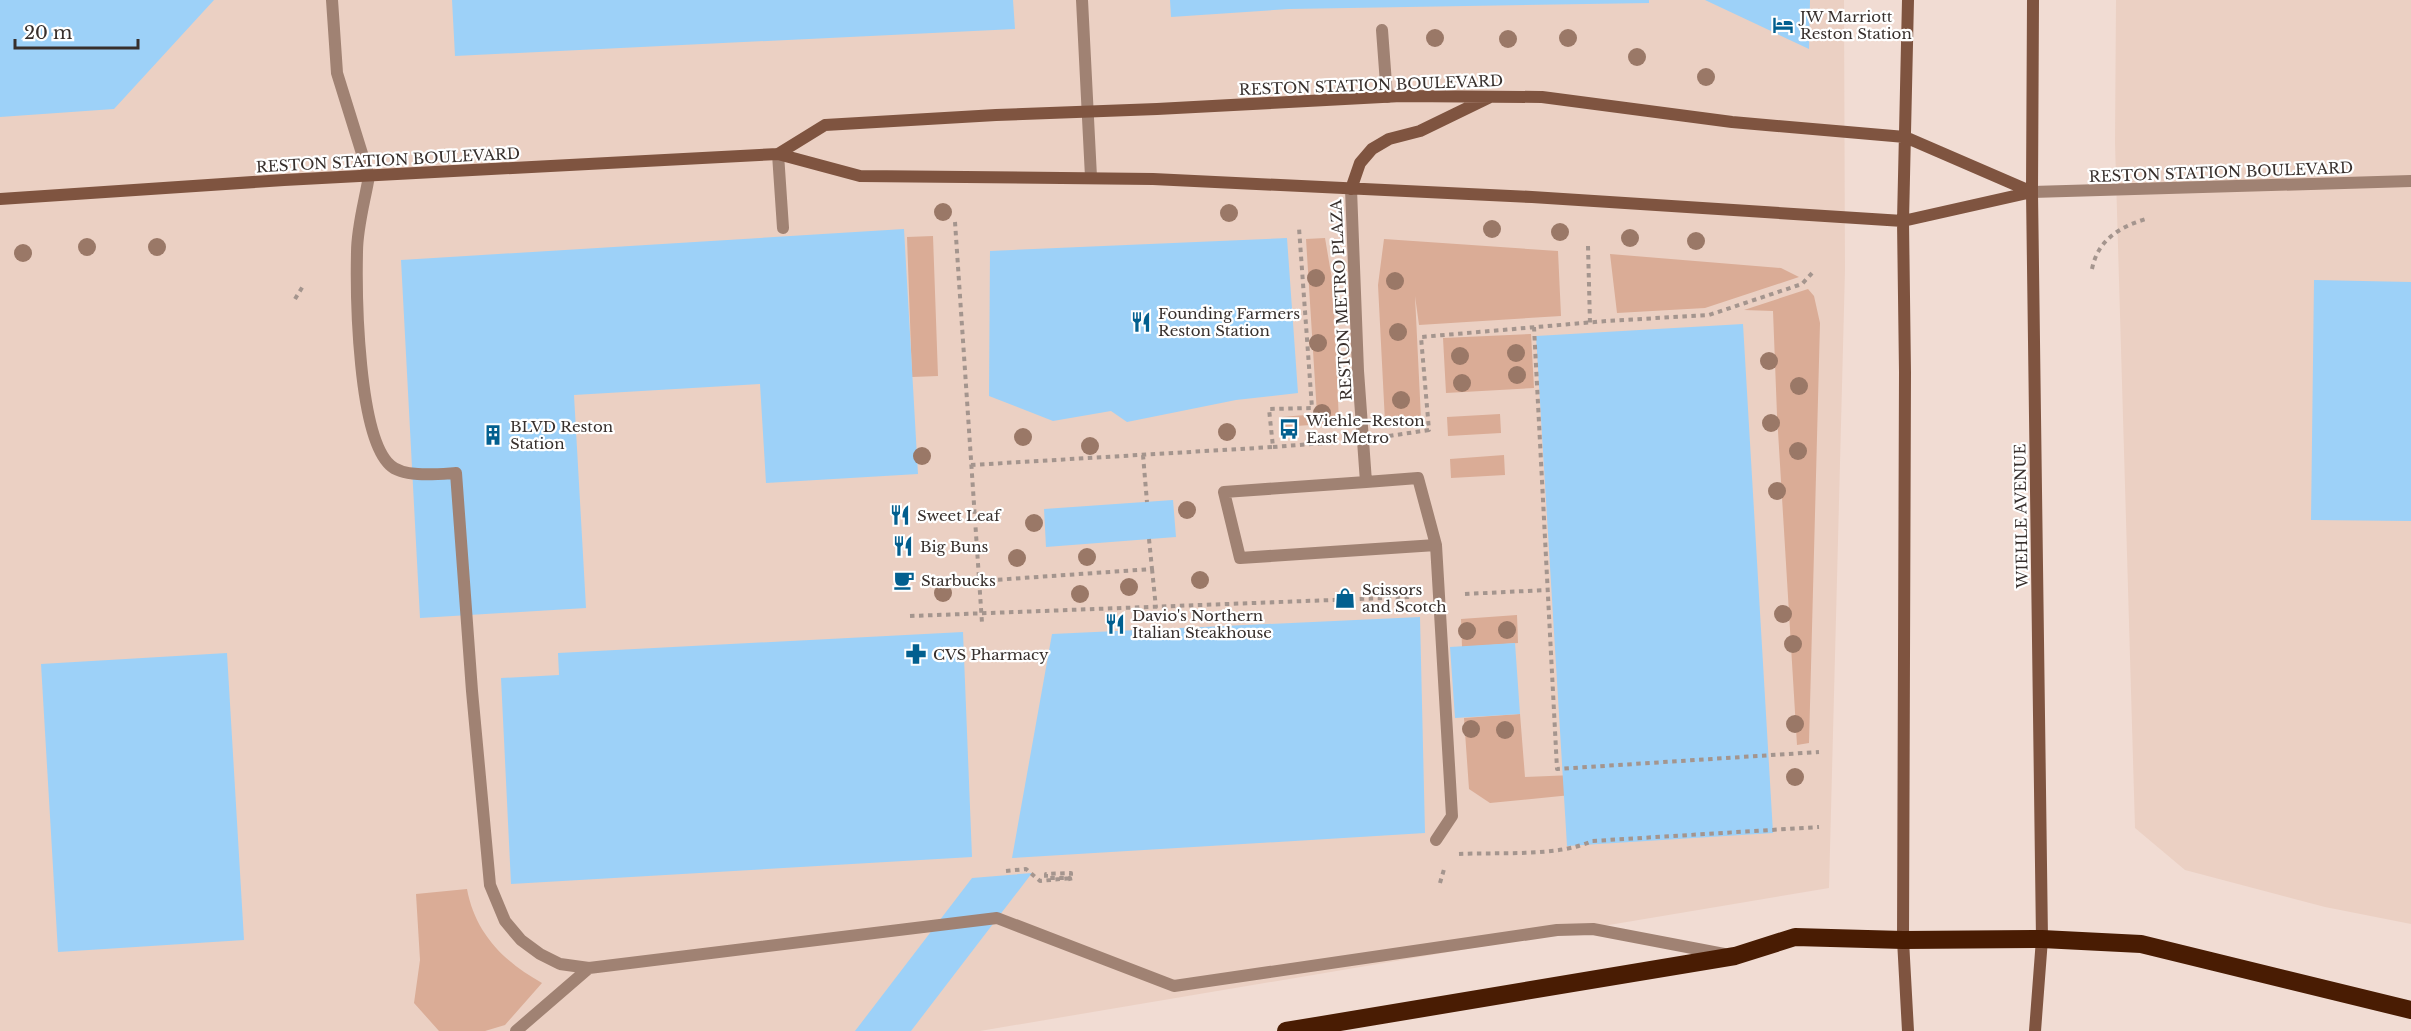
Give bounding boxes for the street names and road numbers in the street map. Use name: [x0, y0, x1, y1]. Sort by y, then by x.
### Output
street label: RESTON STATION BOULEVARD: [1239, 71, 1503, 99]
street label: RESTON STATION BOULEVARD: [255, 144, 521, 176]
street label: RESTON STATION BOULEVARD: [2089, 158, 2353, 186]
street label: RESTON METRO PLAZA: [1326, 199, 1356, 401]
street label: WIEHLE AVENUE: [2010, 443, 2032, 589]

